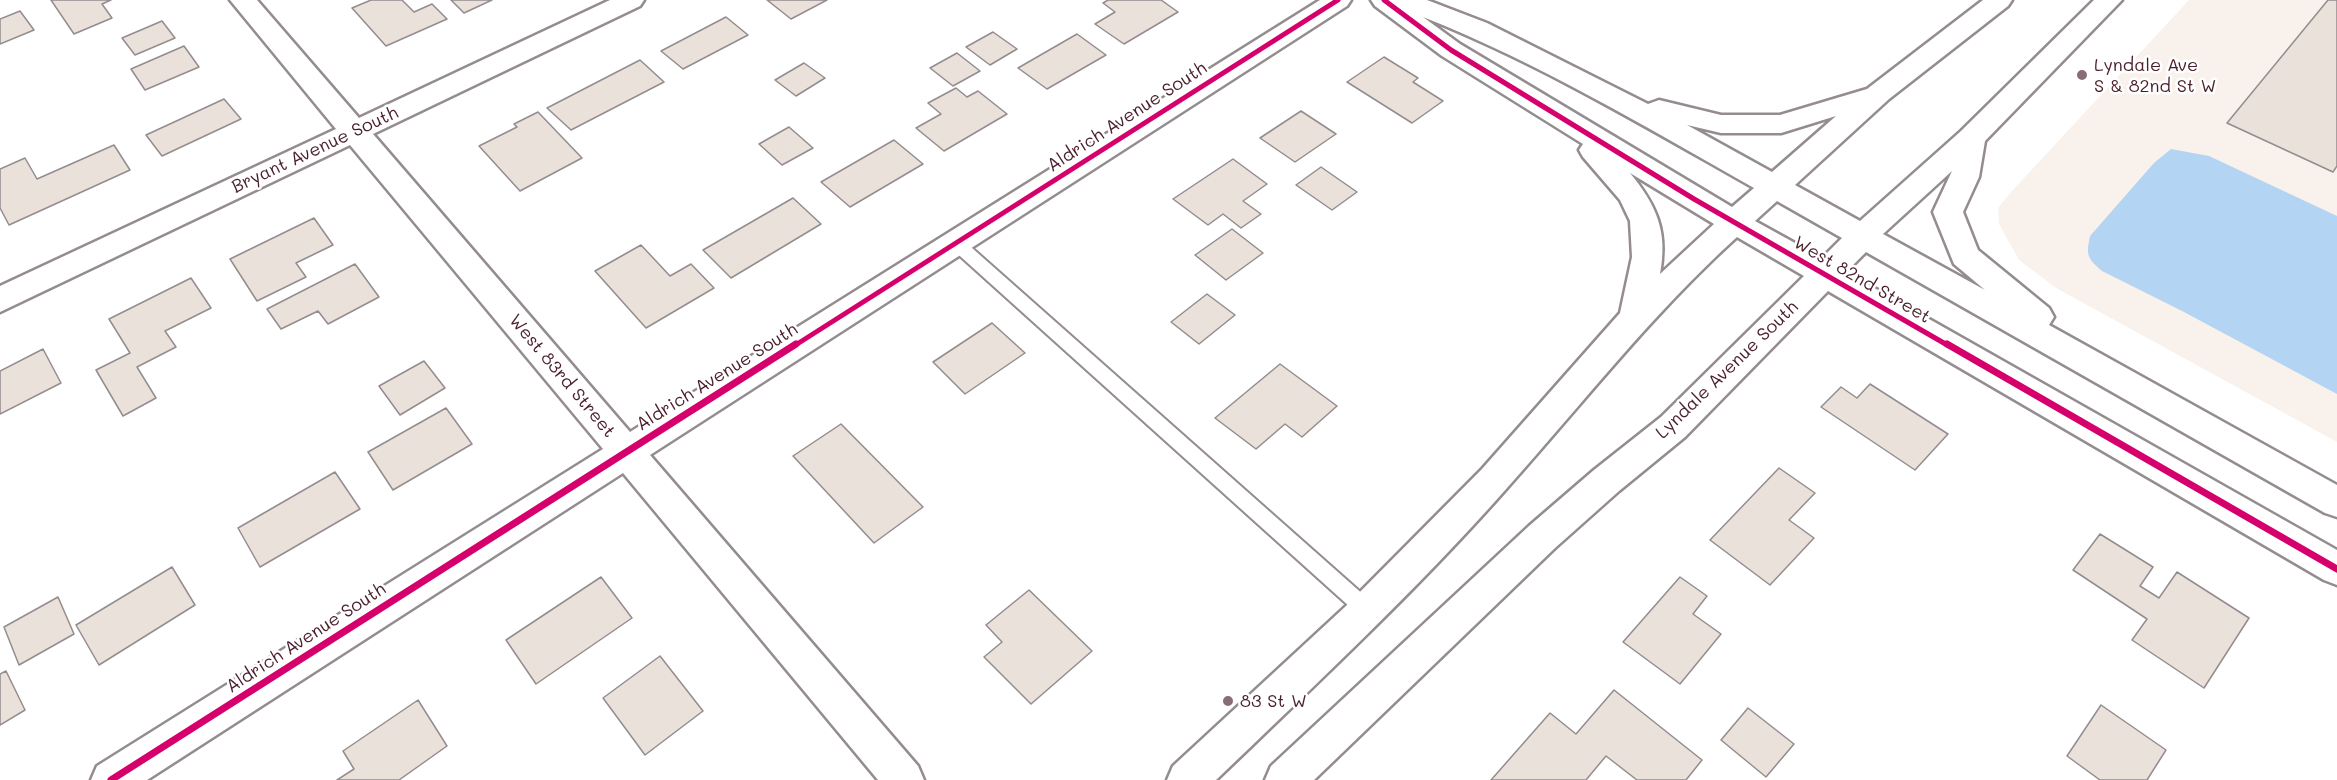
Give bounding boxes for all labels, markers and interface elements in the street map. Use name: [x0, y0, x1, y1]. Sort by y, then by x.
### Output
place label: Lyndale Ave S & 82nd St W: [2094, 54, 2216, 97]
street label: Aldrich Avenue South: [1043, 57, 1211, 177]
marker: Lyndale Ave S & 82nd St W: [2075, 68, 2089, 82]
street label: Bryant Avenue South: [228, 102, 402, 198]
street label: West 82nd Street: [1790, 232, 1934, 328]
street label: Lyndale Avenue South: [1651, 296, 1803, 444]
street label: West 83rd Street: [504, 310, 620, 442]
street label: Aldrich Avenue South: [632, 319, 802, 435]
street label: Aldrich Avenue South: [222, 578, 390, 698]
place label: 83 St W: [1240, 690, 1307, 712]
marker: 83 St W: [1221, 694, 1235, 708]

